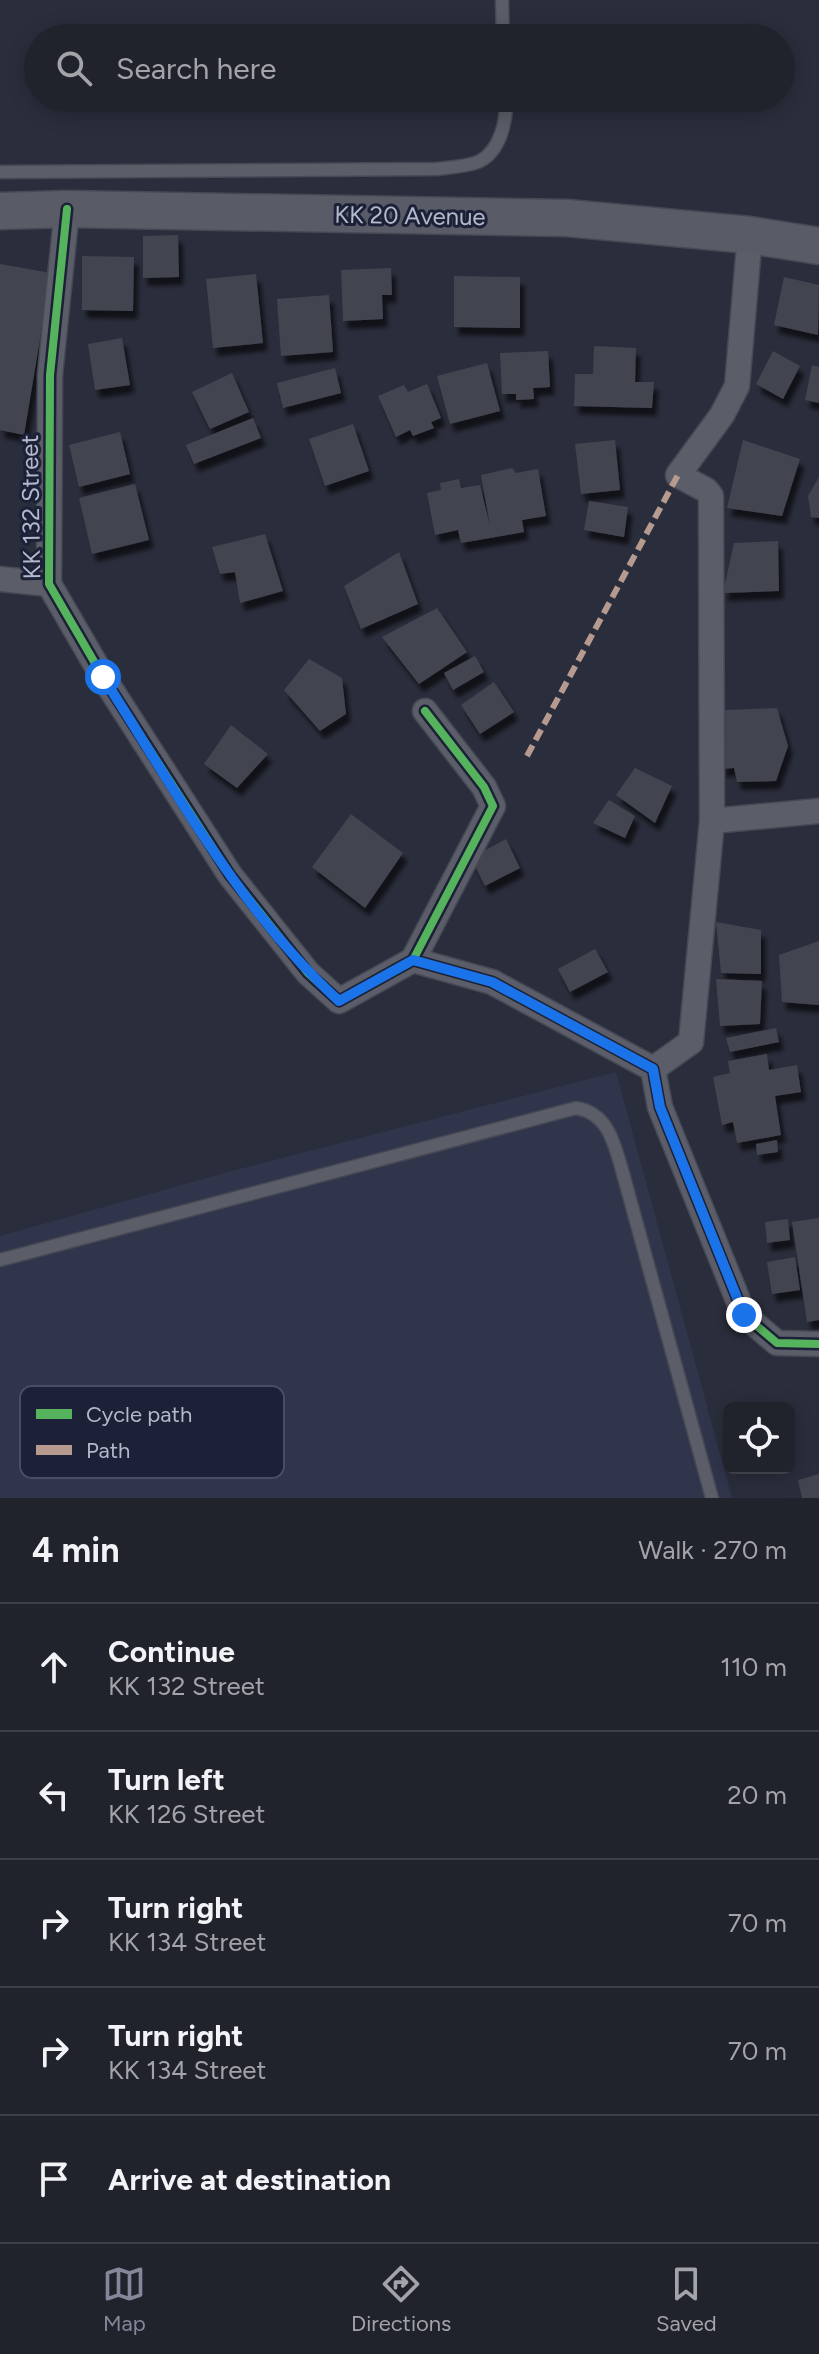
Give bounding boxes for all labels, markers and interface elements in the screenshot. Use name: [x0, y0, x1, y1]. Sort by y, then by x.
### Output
search box: [24, 24, 795, 112]
icon: search: [52, 46, 96, 90]
text: Search here: [116, 50, 276, 87]
street label: KK 20 Avenue: [334, 200, 486, 231]
street label: KK 132 Street: [15, 434, 46, 580]
route start: [85, 659, 121, 695]
route end: [726, 1297, 762, 1333]
legend: [20, 1386, 284, 1478]
text: Cycle path: [86, 1401, 192, 1428]
map controls: [723, 1402, 795, 1474]
button: locate: [723, 1402, 795, 1474]
text: Path: [86, 1437, 130, 1464]
text: 4 min: [32, 1530, 119, 1571]
text: Walk · 270 m: [638, 1534, 787, 1566]
text: Continue: [108, 1633, 235, 1670]
icon: ahead: [32, 1645, 76, 1689]
text: 110 m: [720, 1651, 787, 1683]
text: KK 132 Street: [108, 1670, 265, 1702]
text: Turn left: [108, 1761, 225, 1798]
icon: left: [32, 1773, 76, 1817]
text: 20 m: [727, 1779, 787, 1811]
text: KK 126 Street: [108, 1798, 265, 1830]
text: Turn right: [108, 1889, 243, 1926]
icon: right: [32, 1901, 76, 1945]
text: 70 m: [728, 1907, 787, 1939]
text: KK 134 Street: [108, 1926, 266, 1958]
text: Turn right: [108, 2017, 243, 2054]
icon: right: [32, 2029, 76, 2073]
text: 70 m: [728, 2035, 787, 2067]
text: KK 134 Street: [108, 2054, 266, 2086]
icon: arrive: [32, 2157, 76, 2201]
text: Arrive at destination: [108, 2161, 391, 2198]
tab: Map: [102, 2262, 146, 2337]
tab: Directions: [351, 2262, 451, 2337]
tab: Saved: [656, 2262, 717, 2337]

